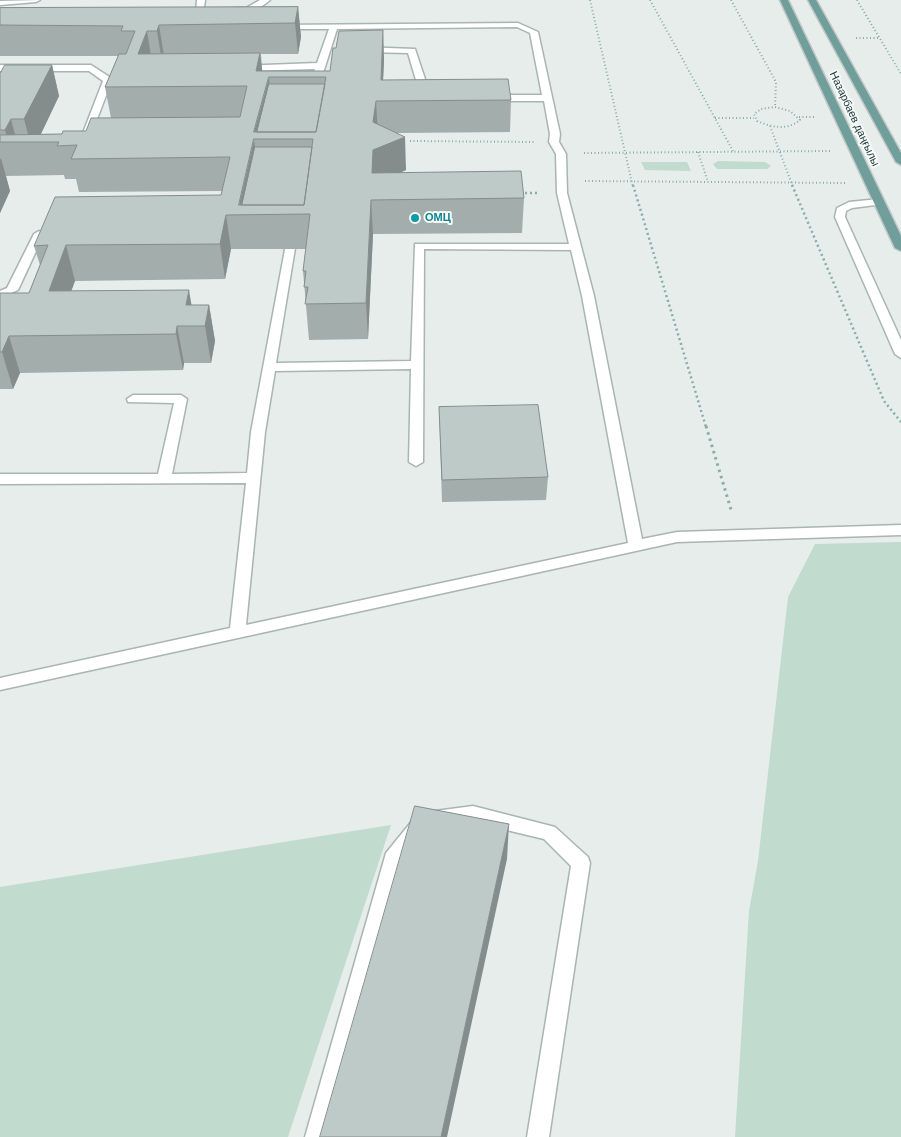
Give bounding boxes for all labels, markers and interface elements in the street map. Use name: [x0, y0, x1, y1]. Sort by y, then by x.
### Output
street label: Назарбаев даңғылы: [826, 69, 882, 169]
place label: ОМЦ: [425, 211, 451, 225]
marker: ОМЦ: [409, 212, 421, 224]

